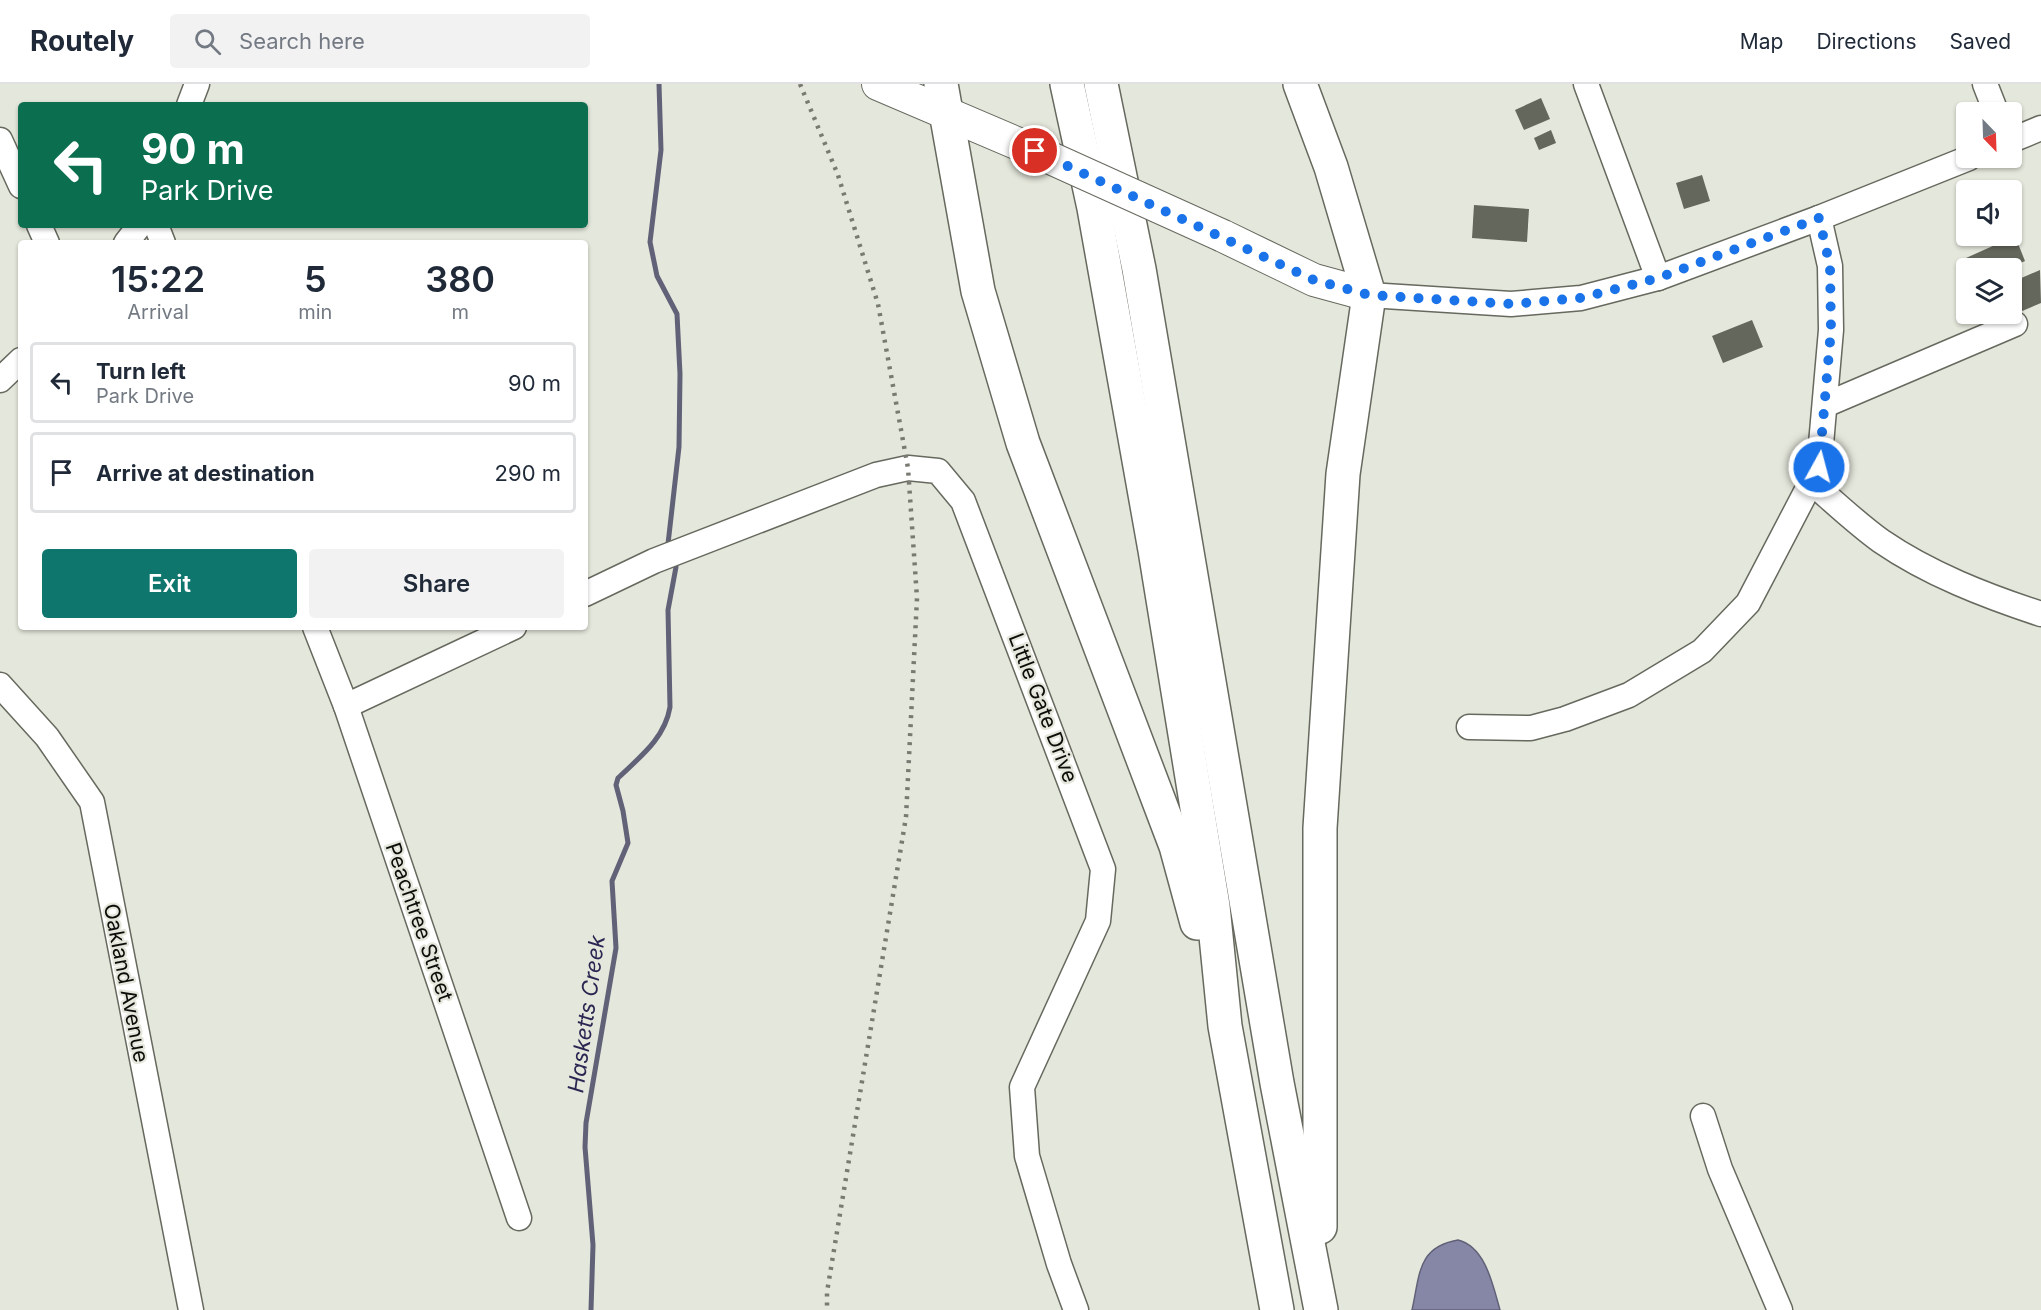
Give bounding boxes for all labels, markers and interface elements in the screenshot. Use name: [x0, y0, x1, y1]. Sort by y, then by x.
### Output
search box: [170, 14, 590, 68]
text: Routely: [30, 24, 134, 58]
icon: search: [191, 25, 224, 58]
text: Search here: [239, 28, 365, 54]
text: Map: [1740, 29, 1783, 54]
text: Directions: [1816, 29, 1917, 54]
text: Saved: [1950, 29, 2011, 54]
north arrow: [1956, 102, 2022, 168]
map controls: [1956, 102, 2022, 324]
text: 90 m: [141, 123, 245, 174]
pin: [1009, 125, 1060, 176]
icon: left: [42, 126, 120, 204]
icon: arrive: [1018, 134, 1051, 167]
text: Park Drive: [141, 174, 273, 207]
button: sound: [1956, 180, 2022, 246]
text: 15:22: [111, 257, 205, 301]
text: 5: [304, 257, 327, 301]
text: 380: [425, 257, 495, 301]
button: layers: [1956, 258, 2022, 324]
text: Arrival: [127, 300, 189, 324]
text: min: [298, 300, 332, 324]
text: m: [451, 300, 469, 324]
text: Turn left: [96, 358, 186, 384]
icon: left: [45, 366, 78, 399]
text: 90 m: [508, 370, 561, 396]
text: Park Drive: [96, 384, 194, 408]
position arrow: [1787, 435, 1851, 499]
icon: arrive: [45, 456, 78, 489]
text: Arrive at destination: [96, 460, 315, 486]
text: 290 m: [495, 460, 561, 486]
button: Exit: [42, 549, 297, 618]
button: Share: [309, 549, 564, 618]
street label: Little Gate Drive: [1004, 630, 1083, 786]
street label: Peachtree Street: [381, 839, 458, 1005]
street label: Oakland Avenue: [99, 901, 154, 1064]
water label: Hasketts Creek: [562, 933, 610, 1094]

